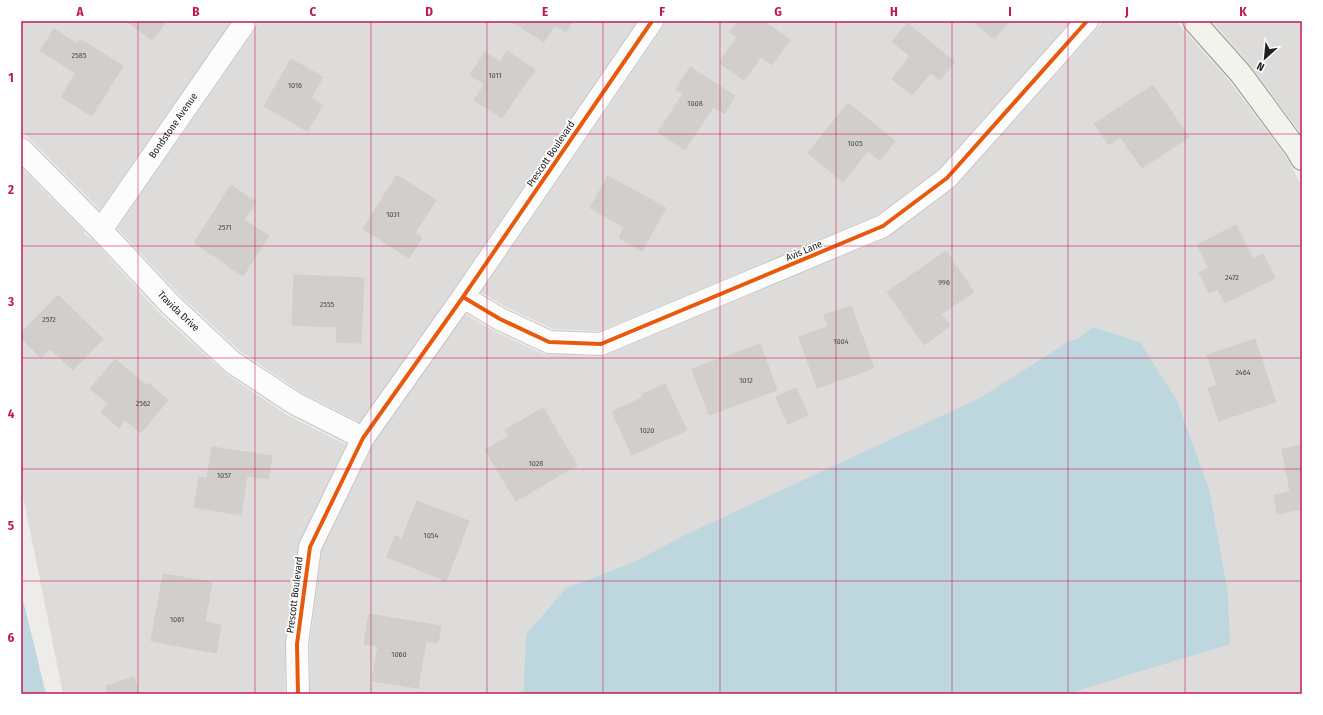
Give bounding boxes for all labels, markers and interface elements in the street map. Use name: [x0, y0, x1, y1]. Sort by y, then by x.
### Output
text: A: [75, 4, 84, 19]
text: B: [192, 4, 200, 19]
text: C: [310, 4, 317, 19]
text: D: [425, 4, 433, 19]
text: E: [542, 4, 548, 19]
text: F: [659, 4, 665, 19]
text: G: [774, 4, 782, 19]
text: H: [890, 4, 898, 19]
text: I: [1008, 4, 1012, 19]
text: J: [1124, 4, 1129, 19]
text: K: [1239, 4, 1247, 19]
north arrow: [1245, 38, 1285, 78]
house number: 2585: [72, 51, 87, 60]
text: N: [1255, 59, 1267, 74]
text: 1: [8, 70, 14, 85]
house number: 1011: [488, 71, 502, 80]
house number: 1016: [288, 81, 302, 90]
street label: Bondstone Avenue: [147, 91, 200, 161]
house number: 1008: [687, 99, 703, 108]
street label: Prescott Boulevard: [525, 119, 577, 189]
house number: 1005: [847, 139, 863, 148]
text: 2: [7, 182, 14, 197]
house number: 1031: [386, 210, 400, 219]
house number: 2571: [218, 223, 232, 232]
street label: Avis Lane: [784, 238, 824, 264]
house number: 2472: [1225, 273, 1239, 282]
house number: 996: [938, 278, 950, 287]
street label: Travida Drive: [155, 289, 202, 334]
text: 3: [7, 294, 14, 309]
house number: 2555: [320, 300, 335, 309]
house number: 2572: [42, 315, 56, 324]
house number: 1004: [833, 337, 849, 346]
house number: 2464: [1235, 368, 1251, 377]
house number: 1012: [739, 376, 753, 385]
house number: 2562: [136, 399, 151, 408]
text: 4: [8, 406, 15, 421]
house number: 1020: [640, 426, 654, 435]
house number: 1028: [529, 459, 543, 468]
house number: 1057: [217, 471, 232, 480]
text: 5: [8, 518, 14, 533]
house number: 1054: [424, 531, 439, 540]
street label: Prescott Boulevard: [284, 556, 306, 634]
house number: 1061: [170, 615, 184, 624]
text: 6: [8, 630, 15, 645]
house number: 1060: [391, 650, 407, 659]

